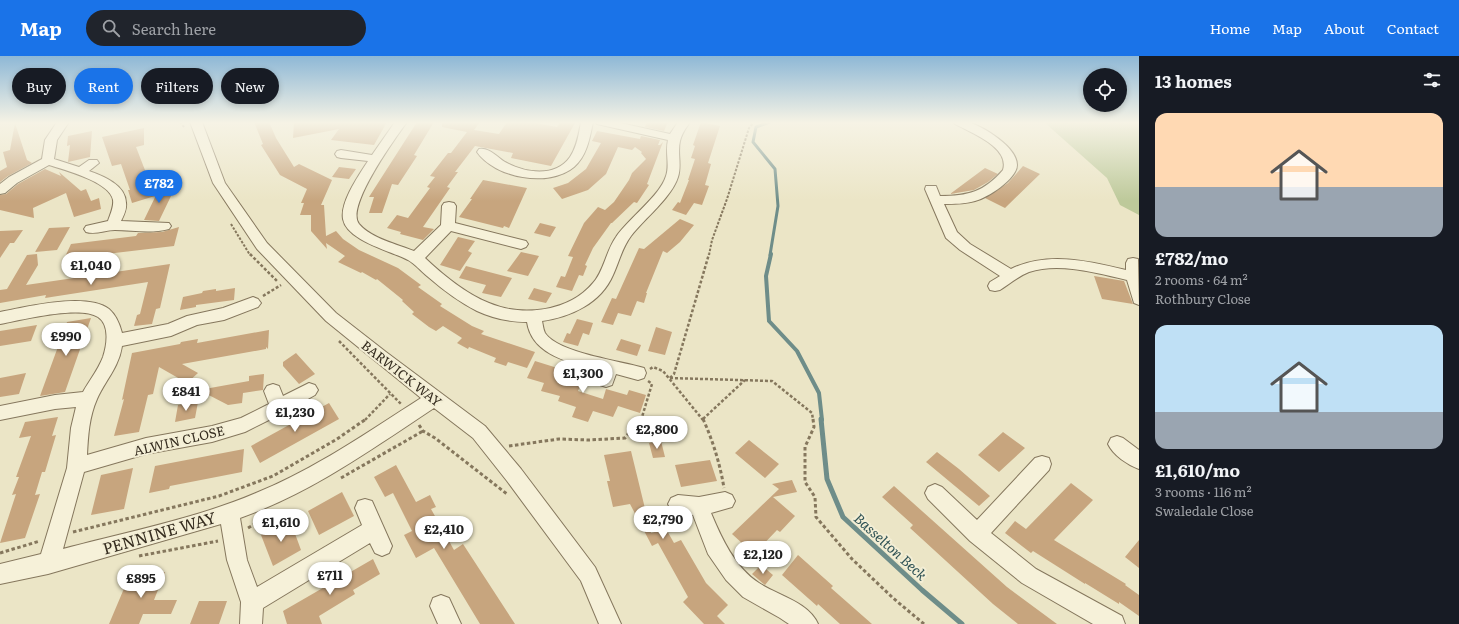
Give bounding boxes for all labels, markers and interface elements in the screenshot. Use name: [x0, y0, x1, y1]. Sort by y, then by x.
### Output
search box: [86, 10, 366, 46]
text: Map: [20, 14, 62, 42]
icon: search: [100, 17, 122, 39]
text: Search here: [132, 17, 216, 40]
text: Home: [1210, 18, 1250, 38]
text: Map: [1272, 18, 1302, 38]
text: About: [1324, 18, 1365, 38]
text: Contact: [1387, 18, 1439, 38]
chip: Buy: [12, 68, 66, 104]
chip: Rent: [74, 68, 133, 104]
chip: Filters: [141, 68, 213, 104]
chip: New: [221, 68, 279, 104]
map controls: [1083, 68, 1127, 112]
button: locate: [1083, 68, 1127, 112]
text: 13 homes: [1155, 68, 1232, 93]
icon: filters: [1421, 69, 1443, 91]
icon: home: [1263, 139, 1335, 211]
pin: £782: [135, 170, 183, 204]
text: £782: [144, 173, 174, 192]
text: £782/mo: [1155, 245, 1228, 270]
pin: £1,040: [58, 252, 124, 286]
text: £1,040: [70, 255, 112, 274]
text: 2 rooms · 64 m²: [1155, 270, 1248, 289]
text: Rothbury Close: [1155, 289, 1250, 308]
pin: £990: [42, 323, 90, 357]
text: £990: [51, 326, 81, 345]
street label: BARWICK WAY: [358, 335, 447, 411]
icon: home: [1263, 351, 1335, 423]
pin: £1,300: [550, 360, 616, 394]
text: £1,300: [563, 363, 603, 382]
pin: £841: [162, 378, 210, 412]
text: £841: [172, 381, 200, 400]
pin: £1,230: [262, 399, 328, 433]
text: £1,230: [275, 402, 315, 421]
pin: £2,800: [624, 416, 690, 450]
text: £2,800: [636, 419, 678, 438]
street label: ALWIN CLOSE: [132, 420, 226, 460]
text: £1,610/mo: [1155, 457, 1240, 482]
text: 3 rooms · 116 m²: [1155, 482, 1252, 501]
text: Swaledale Close: [1155, 501, 1253, 520]
street label: PENNINE WAY: [99, 504, 219, 560]
pin: £2,790: [630, 506, 696, 540]
water label: Basselton Beck: [850, 508, 932, 584]
pin: £1,610: [248, 509, 314, 543]
text: £2,790: [643, 509, 683, 528]
text: £1,610: [262, 512, 300, 531]
pin: £2,410: [411, 516, 477, 550]
text: £2,410: [424, 519, 464, 538]
pin: £2,120: [730, 541, 796, 575]
text: £2,120: [743, 544, 783, 563]
pin: £711: [306, 562, 354, 596]
pin: £895: [117, 565, 165, 599]
text: £711: [317, 565, 343, 584]
text: £895: [126, 568, 156, 587]

